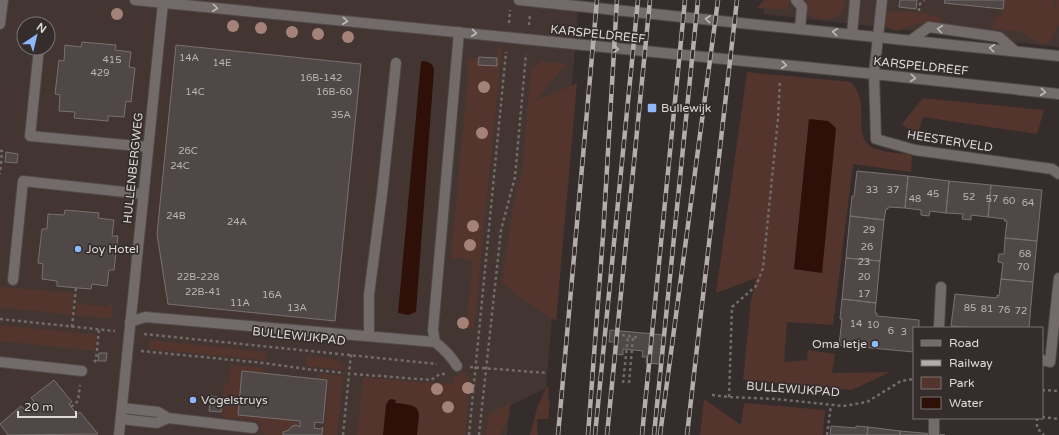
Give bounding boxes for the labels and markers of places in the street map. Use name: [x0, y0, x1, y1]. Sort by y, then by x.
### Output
place label: Bullewijk: [661, 101, 712, 115]
marker: Bullewijk: [646, 102, 658, 114]
place label: Joy Hotel: [86, 242, 139, 256]
marker: Joy Hotel: [73, 244, 83, 254]
place label: Oma Ietje: [812, 337, 867, 351]
marker: Oma Ietje: [870, 339, 880, 349]
place label: Vogelstruys: [201, 393, 268, 407]
marker: Vogelstruys: [188, 395, 198, 405]

